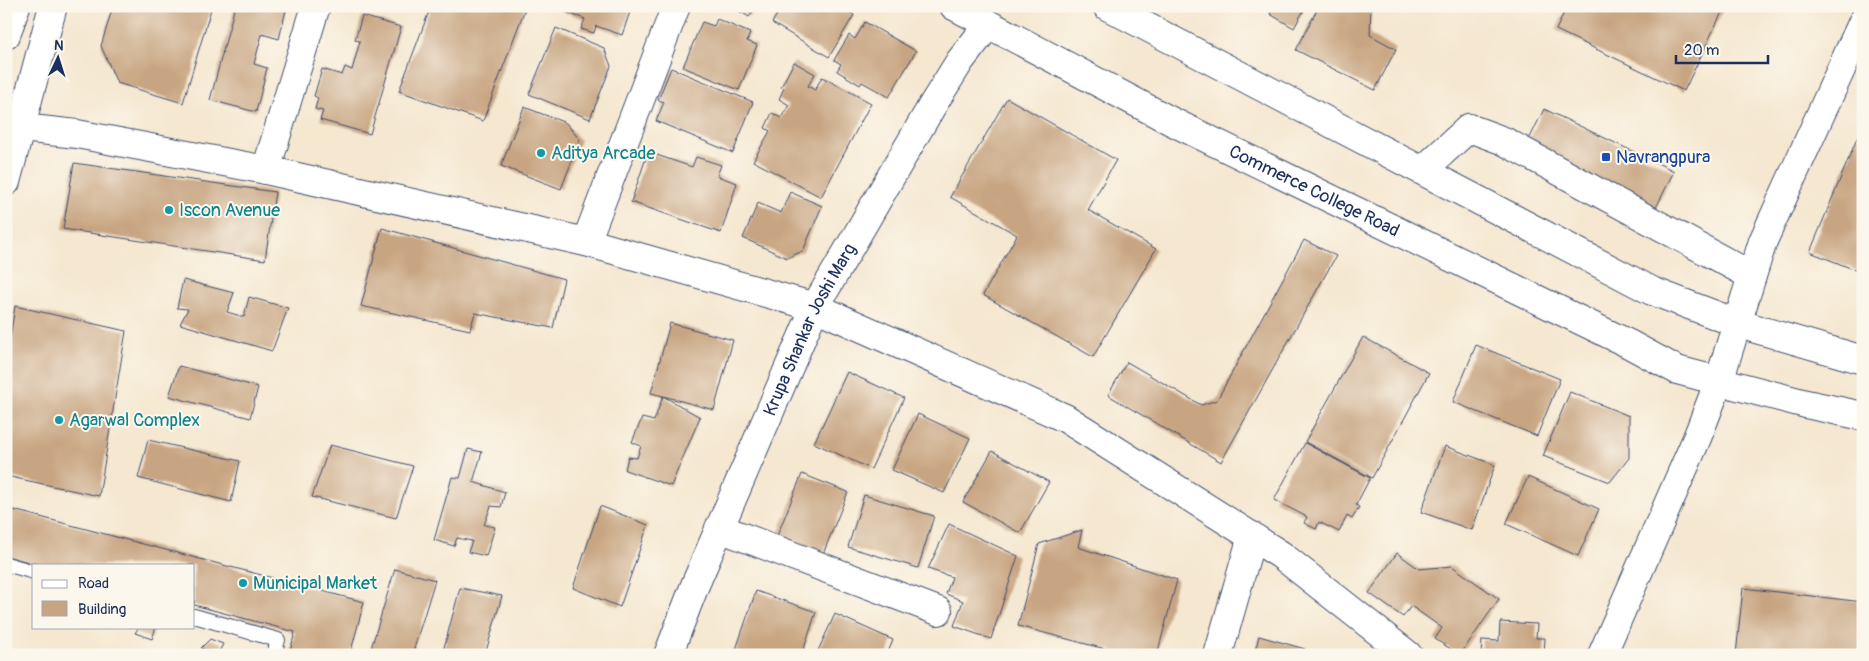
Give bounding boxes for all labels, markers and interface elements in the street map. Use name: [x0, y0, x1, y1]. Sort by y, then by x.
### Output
north arrow: [32, 32, 82, 82]
scale bar: [1676, 32, 1769, 64]
text: N: [54, 37, 64, 54]
text: 20 m: [1684, 41, 1719, 60]
street label: Commerce College Road: [1225, 140, 1403, 242]
place label: Aditya Arcade: [551, 142, 656, 165]
place label: Navrangpura: [1616, 146, 1710, 169]
marker: Aditya Arcade: [535, 147, 547, 159]
marker: Navrangpura: [1600, 151, 1612, 163]
place label: Iscon Avenue: [179, 199, 280, 222]
marker: Iscon Avenue: [163, 204, 175, 216]
street label: Krupa Shankar Joshi Marg: [758, 239, 861, 419]
place label: Agarwal Complex: [69, 409, 200, 432]
marker: Agarwal Complex: [53, 414, 65, 426]
legend: [32, 564, 195, 628]
place label: Municipal Market: [253, 572, 378, 595]
text: Road: [78, 574, 109, 593]
marker: Municipal Market: [237, 577, 249, 589]
text: Building: [78, 600, 126, 619]

